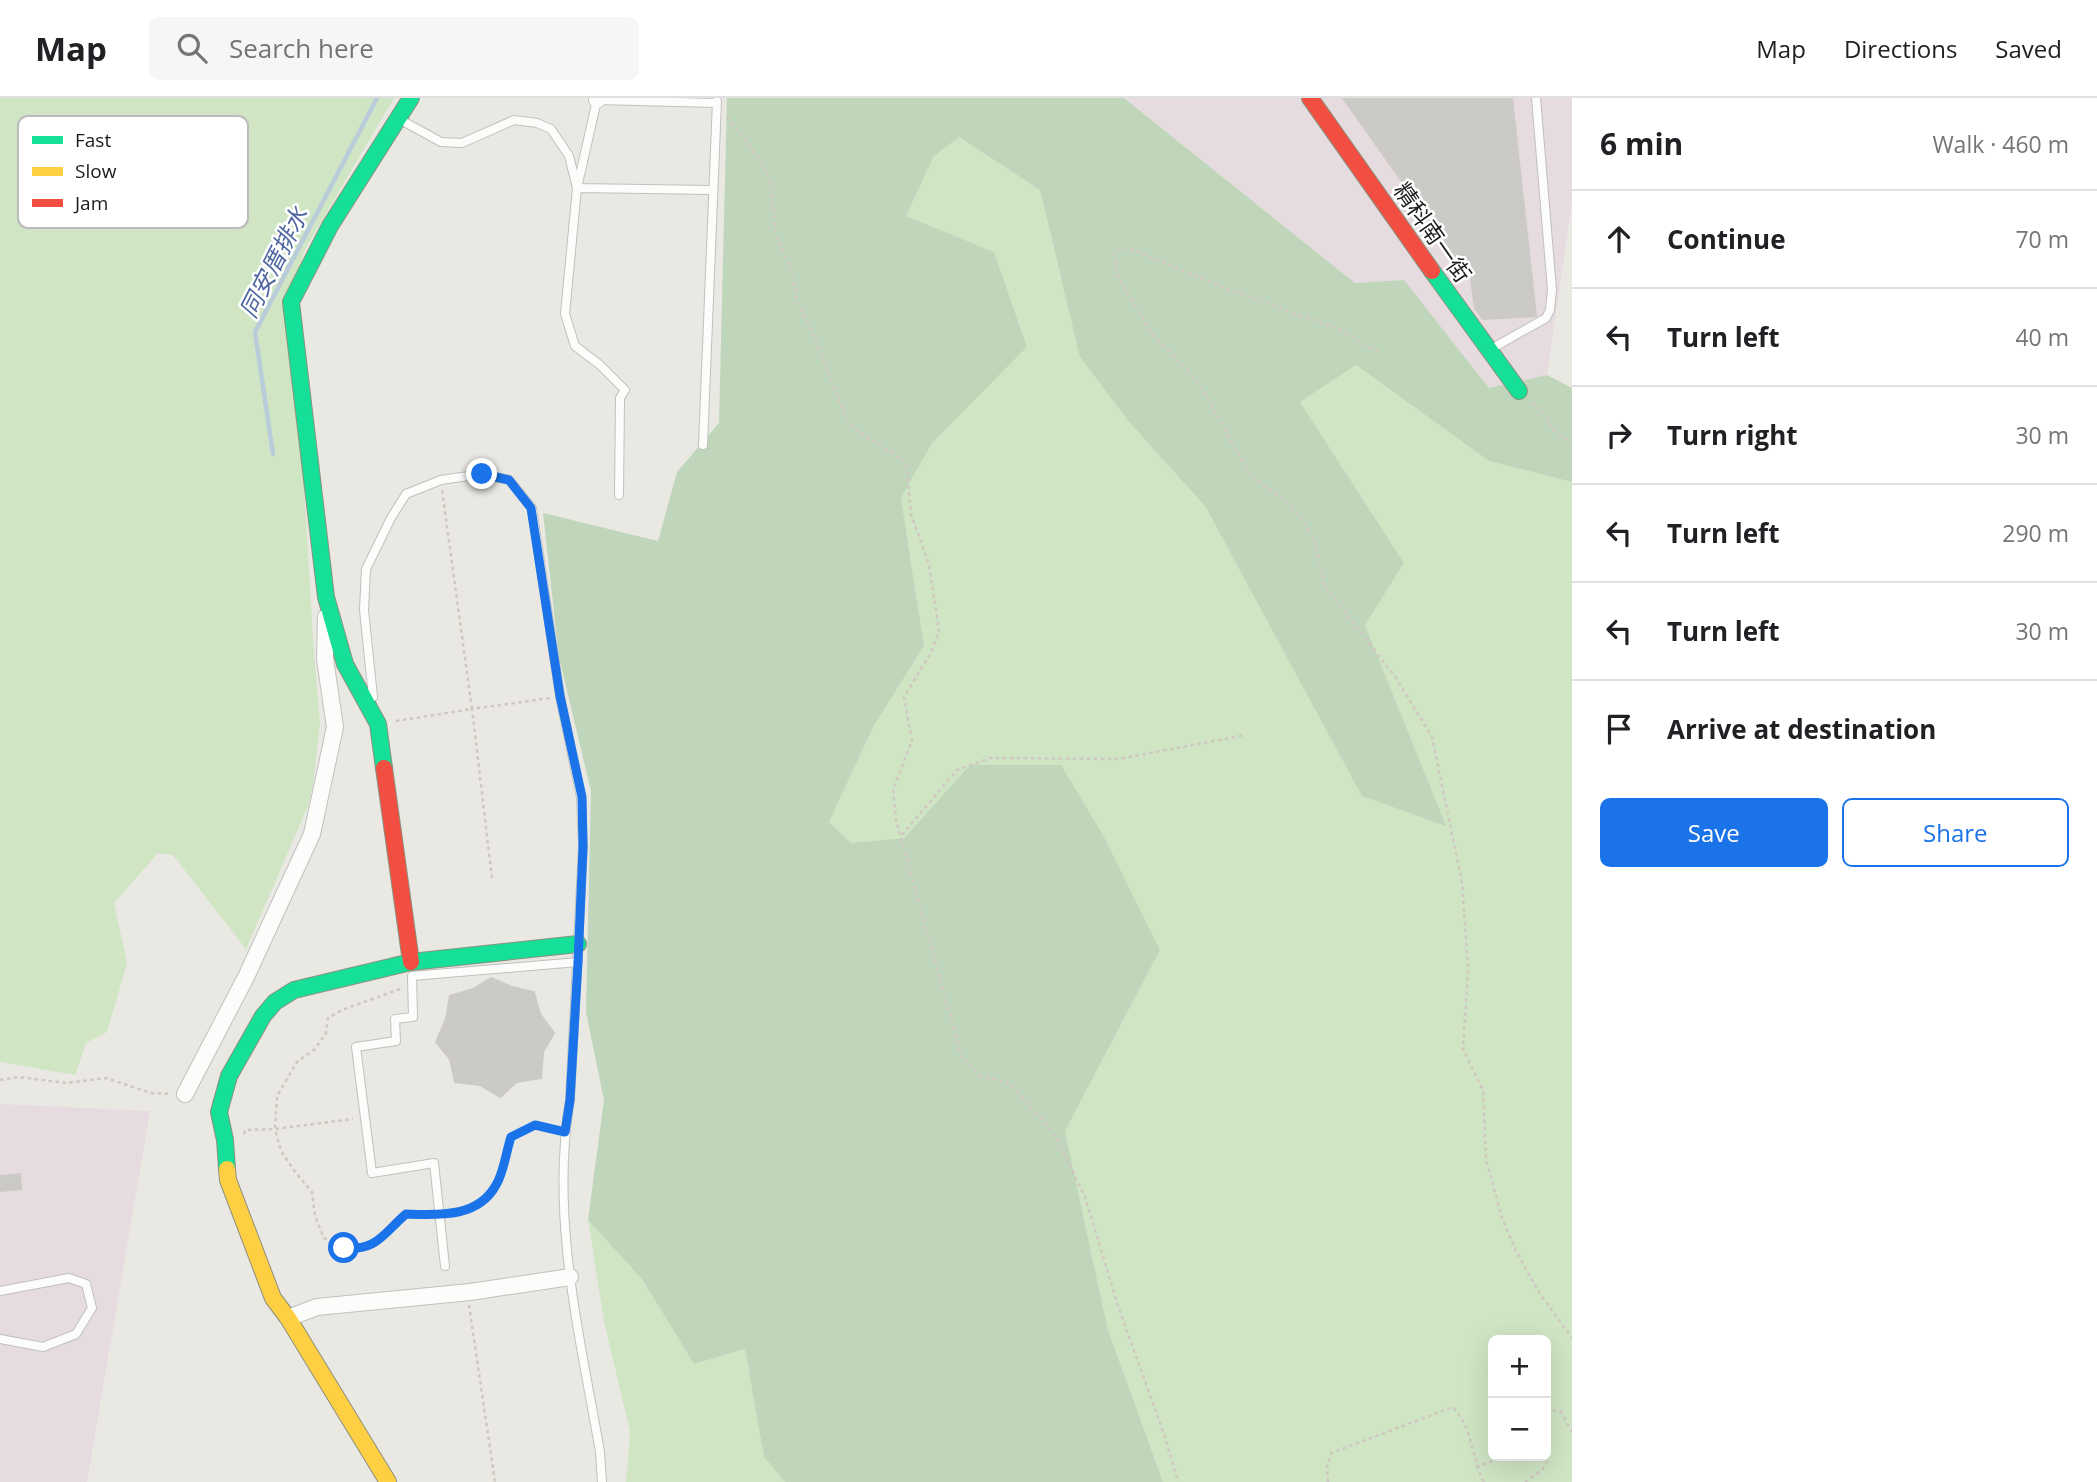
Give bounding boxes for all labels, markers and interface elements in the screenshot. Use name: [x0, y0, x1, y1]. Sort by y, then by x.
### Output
search box: [149, 17, 639, 80]
text: Map: [35, 26, 107, 71]
icon: search: [173, 29, 211, 67]
text: Search here: [229, 30, 374, 66]
text: Map: [1756, 32, 1806, 65]
text: Directions: [1844, 32, 1957, 65]
text: Saved: [1995, 32, 2062, 65]
legend: [18, 116, 248, 228]
text: 6 min: [1600, 123, 1683, 164]
text: Fast: [75, 127, 111, 153]
text: Walk · 460 m: [1932, 128, 2069, 160]
text: Slow: [75, 158, 117, 184]
street label: 精科南一街: [1387, 176, 1479, 288]
text: Jam: [73, 190, 108, 216]
water label: 同安厝排水: [231, 200, 315, 323]
icon: ahead: [1600, 220, 1638, 258]
text: Continue: [1667, 221, 1786, 257]
text: 70 m: [2015, 223, 2069, 255]
icon: left: [1600, 318, 1638, 356]
text: Turn left: [1667, 319, 1779, 355]
text: 40 m: [2015, 321, 2069, 353]
icon: right: [1600, 416, 1638, 454]
text: Turn right: [1667, 417, 1798, 453]
text: 30 m: [2015, 419, 2069, 451]
route end: [466, 458, 497, 489]
icon: left: [1600, 514, 1638, 552]
text: Turn left: [1667, 515, 1779, 551]
text: 290 m: [2002, 517, 2069, 549]
icon: left: [1600, 612, 1638, 650]
text: Turn left: [1667, 613, 1779, 649]
text: 30 m: [2015, 615, 2069, 647]
icon: arrive: [1600, 710, 1638, 748]
text: Arrive at destination: [1667, 711, 1936, 747]
button: Save: [1600, 798, 1828, 867]
button: Share: [1842, 798, 2069, 867]
route start: [328, 1232, 359, 1263]
map controls: [1488, 1335, 1551, 1461]
button: +: [1488, 1335, 1551, 1398]
button: −: [1488, 1398, 1551, 1461]

